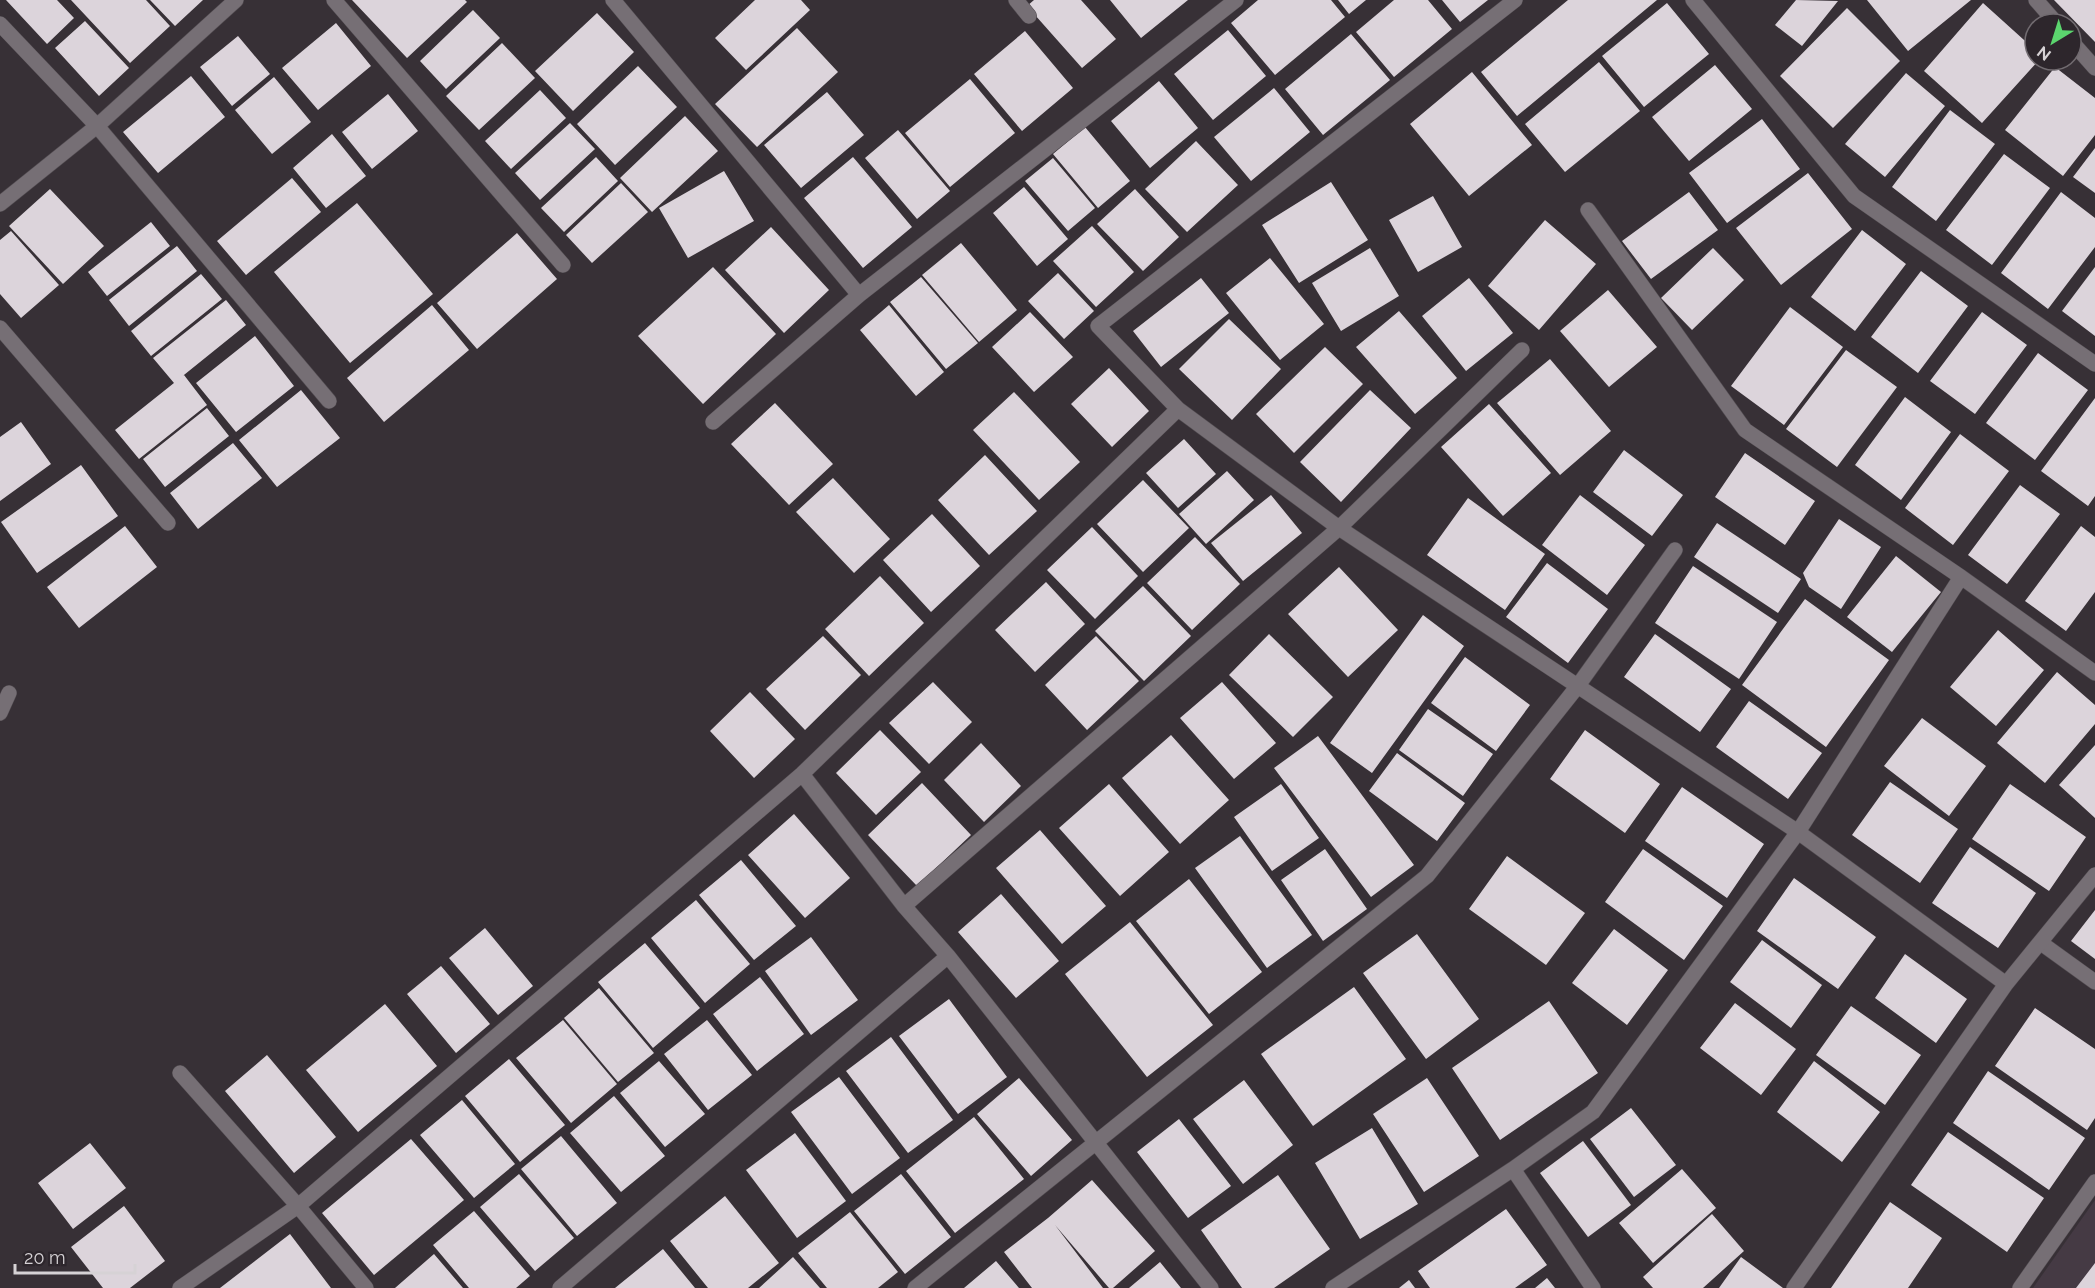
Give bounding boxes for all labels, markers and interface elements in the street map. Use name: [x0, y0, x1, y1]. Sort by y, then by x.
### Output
north arrow: [2023, 12, 2083, 72]
text: N: [2033, 42, 2055, 65]
scale bar: [15, 1237, 135, 1275]
text: 20 m: [24, 1247, 66, 1268]

